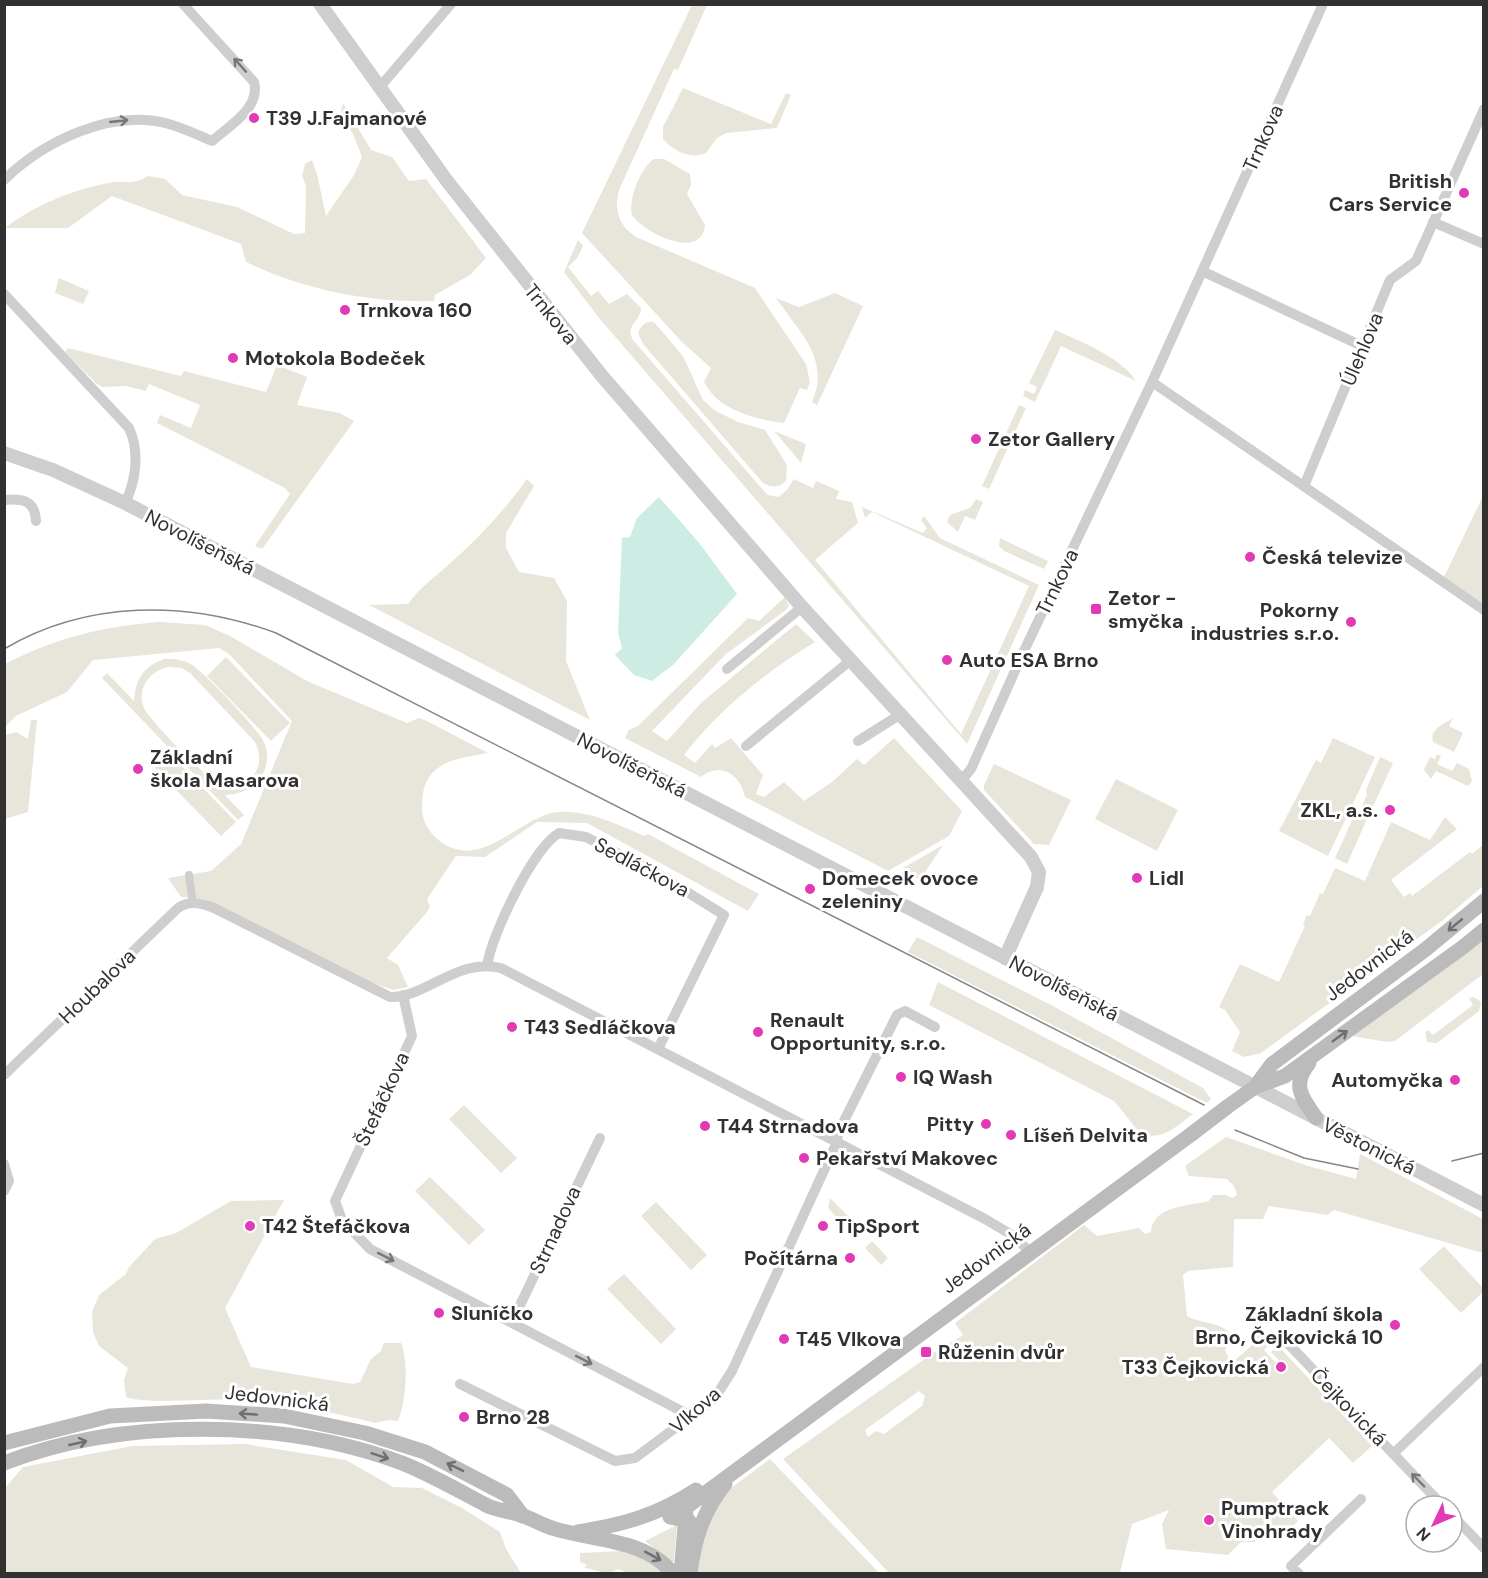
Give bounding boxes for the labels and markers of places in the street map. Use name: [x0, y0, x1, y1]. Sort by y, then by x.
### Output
place label: T39 J.Fajmanové: [266, 105, 427, 131]
marker: T39 J.Fajmanové: [247, 111, 261, 125]
place label: British Cars Service: [1329, 168, 1452, 217]
marker: British Cars Service: [1457, 186, 1471, 200]
place label: Trnkova 160: [357, 297, 472, 323]
marker: Trnkova 160: [338, 303, 352, 317]
place label: Motokola Bodeček: [245, 345, 426, 371]
marker: Motokola Bodeček: [226, 351, 240, 365]
place label: Zetor Gallery: [988, 426, 1115, 452]
marker: Zetor Gallery: [969, 432, 983, 446]
place label: Česká televize: [1262, 544, 1403, 570]
marker: Česká televize: [1243, 550, 1257, 564]
place label: Zetor - smyčka: [1108, 585, 1183, 634]
place label: Pokorny industries s.r.o.: [1190, 597, 1339, 646]
marker: Zetor - smyčka: [1089, 602, 1103, 616]
marker: Pokorny industries s.r.o.: [1344, 615, 1358, 629]
place label: Auto ESA Brno: [959, 647, 1099, 673]
marker: Auto ESA Brno: [940, 653, 954, 667]
place label: Základní škola Masarova: [150, 744, 299, 793]
marker: Základní škola Masarova: [131, 762, 145, 776]
place label: ZKL, a.s.: [1300, 797, 1378, 823]
marker: ZKL, a.s.: [1383, 803, 1397, 817]
place label: Domecek ovoce zeleniny: [822, 865, 979, 914]
place label: Lidl: [1149, 865, 1184, 891]
marker: Lidl: [1130, 871, 1144, 885]
marker: Domecek ovoce zeleniny: [803, 882, 817, 896]
place label: Renault Opportunity, s.r.o.: [770, 1007, 945, 1056]
place label: T43 Sedláčkova: [524, 1014, 676, 1040]
marker: T43 Sedláčkova: [505, 1020, 519, 1034]
marker: Renault Opportunity, s.r.o.: [751, 1025, 765, 1039]
place label: IQ Wash: [913, 1064, 993, 1090]
place label: Automyčka: [1331, 1067, 1443, 1093]
marker: IQ Wash: [894, 1070, 908, 1084]
marker: Automyčka: [1448, 1073, 1462, 1087]
place label: Pitty: [927, 1111, 974, 1137]
place label: T44 Strnadova: [717, 1113, 859, 1139]
marker: Pitty: [979, 1117, 993, 1131]
marker: T44 Strnadova: [698, 1119, 712, 1133]
place label: Líšeň Delvita: [1023, 1122, 1148, 1148]
marker: Líšeň Delvita: [1004, 1128, 1018, 1142]
place label: Pekařství Makovec: [816, 1145, 998, 1171]
marker: Pekařství Makovec: [797, 1151, 811, 1165]
place label: T42 Štefáčkova: [262, 1213, 410, 1239]
place label: TipSport: [835, 1213, 920, 1239]
marker: T42 Štefáčkova: [243, 1219, 257, 1233]
marker: TipSport: [816, 1219, 830, 1233]
place label: Počítárna: [744, 1245, 838, 1271]
marker: Počítárna: [843, 1251, 857, 1265]
place label: Sluníčko: [451, 1300, 533, 1326]
place label: Základní škola Brno, Čejkovická 10: [1195, 1301, 1383, 1350]
marker: Sluníčko: [432, 1306, 446, 1320]
marker: Základní škola Brno, Čejkovická 10: [1388, 1318, 1402, 1332]
place label: T45 Vlkova: [796, 1326, 901, 1352]
marker: T45 Vlkova: [777, 1332, 791, 1346]
place label: Růženin dvůr: [938, 1339, 1065, 1365]
marker: Růženin dvůr: [919, 1345, 933, 1359]
place label: T33 Čejkovická: [1122, 1354, 1269, 1380]
marker: T33 Čejkovická: [1274, 1360, 1288, 1374]
place label: Brno 28: [476, 1404, 550, 1430]
marker: Brno 28: [457, 1410, 471, 1424]
place label: Pumptrack Vinohrady: [1221, 1495, 1330, 1544]
marker: Pumptrack Vinohrady: [1202, 1513, 1216, 1527]

